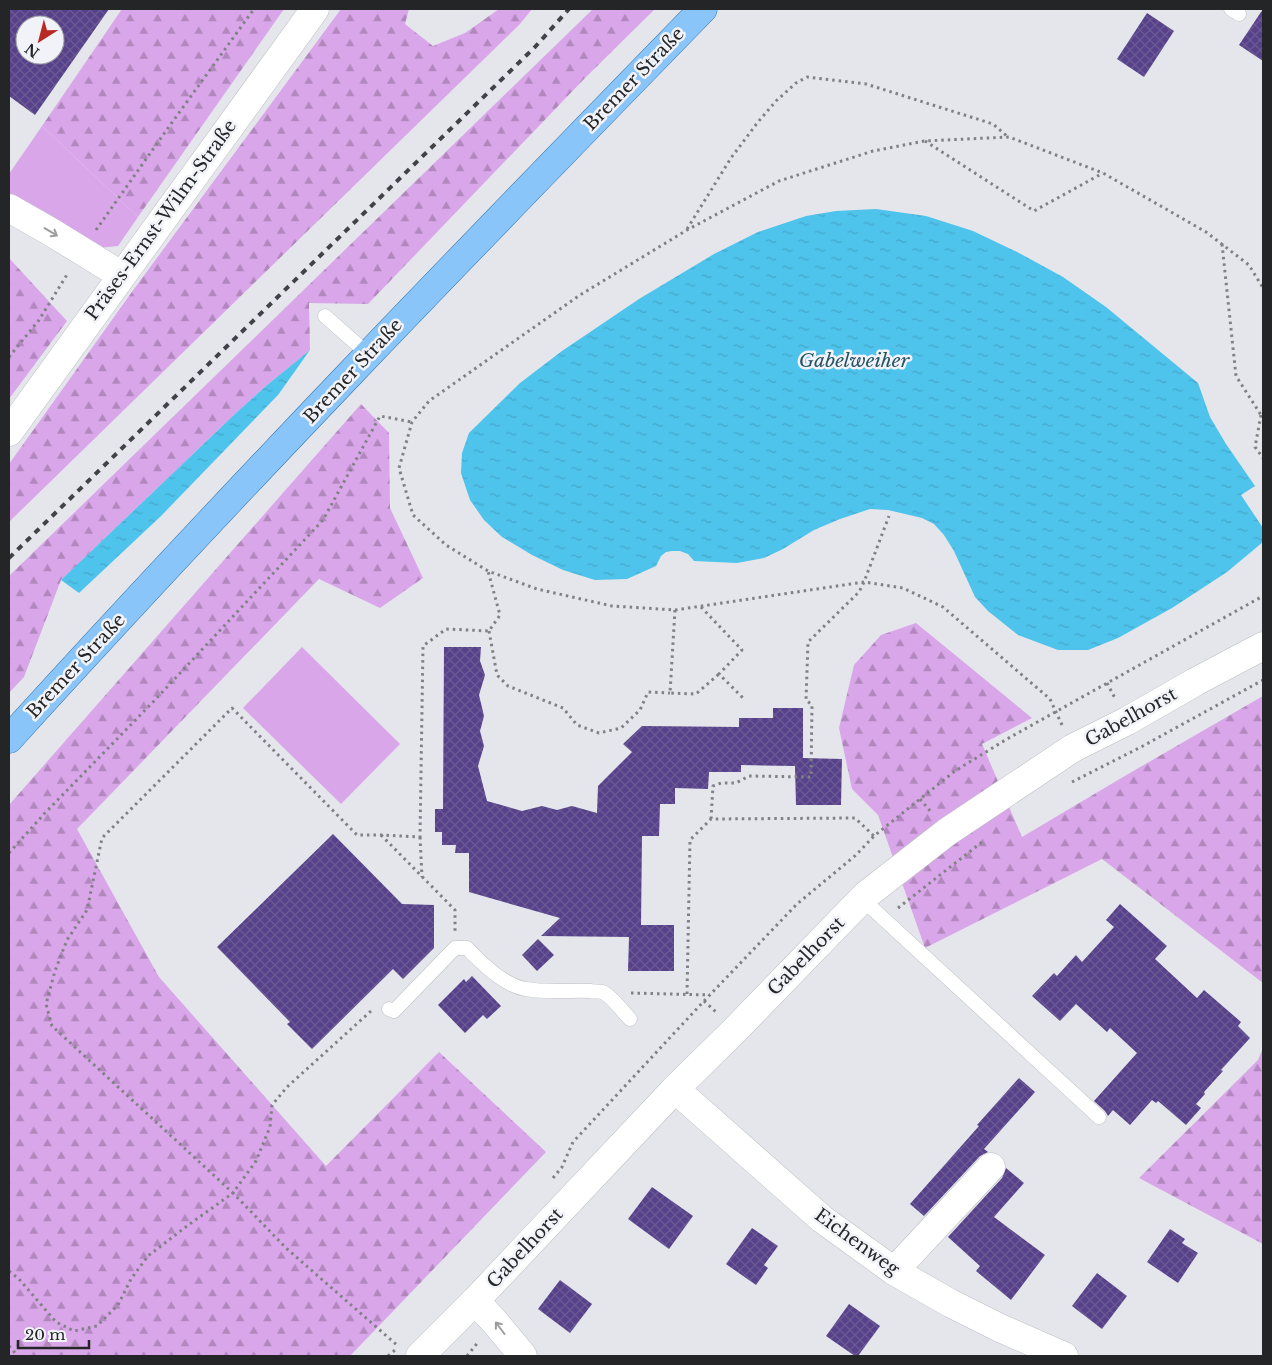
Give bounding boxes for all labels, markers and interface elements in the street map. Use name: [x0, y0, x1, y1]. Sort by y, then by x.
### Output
north arrow: [15, 15, 65, 65]
street label: Bremer Straße: [579, 23, 689, 135]
text: N: [22, 39, 43, 62]
street label: Präses-Ernst-Wilm-Straße: [81, 115, 241, 325]
one-way arrow: [44, 228, 58, 238]
street label: Bremer Straße: [299, 314, 407, 428]
water label: Gabelweiher: [799, 349, 910, 372]
street label: Bremer Straße: [22, 609, 130, 723]
street label: Gabelhorst: [1081, 683, 1181, 751]
street label: Gabelhorst: [763, 912, 849, 1000]
street label: Gabelhorst: [482, 1203, 568, 1293]
street label: Eichenweg: [810, 1204, 904, 1280]
scale bar: [18, 1318, 89, 1350]
one-way arrow: [494, 1322, 505, 1335]
text: 20 m: [25, 1325, 65, 1344]

